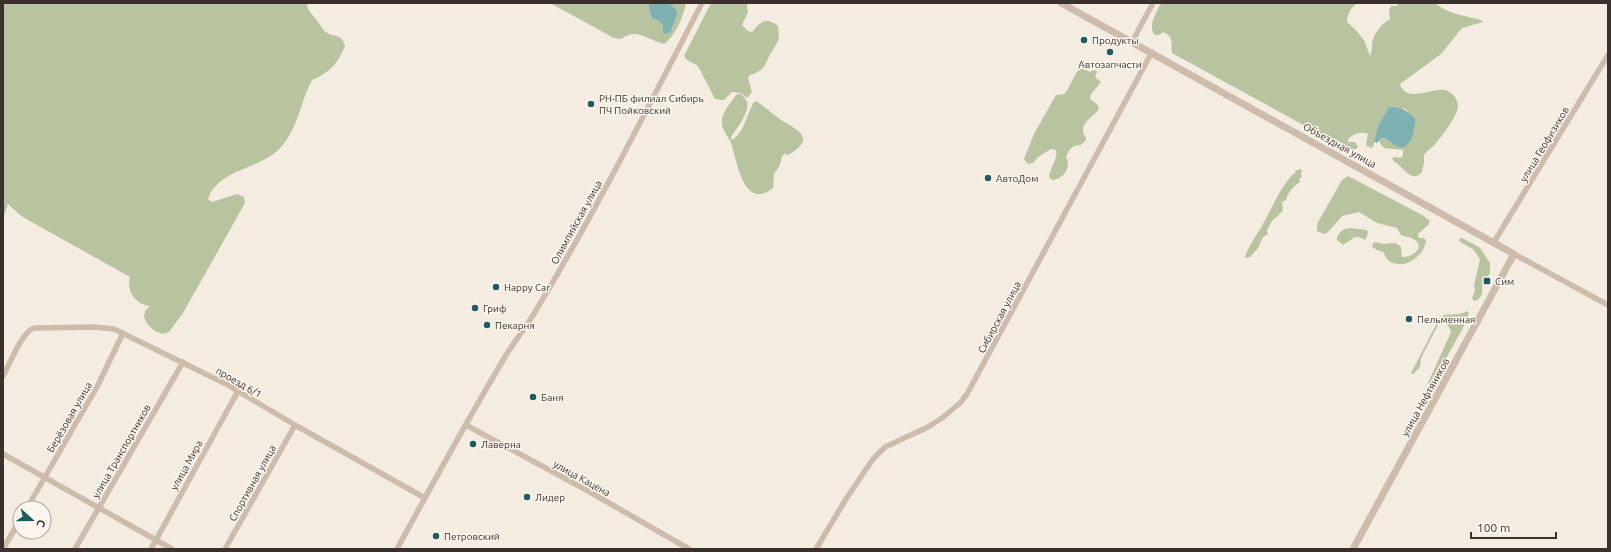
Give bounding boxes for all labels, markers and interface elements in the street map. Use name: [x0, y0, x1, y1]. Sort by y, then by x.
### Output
marker: Продукты: [1079, 35, 1089, 45]
place label: Продукты: [1092, 35, 1139, 46]
marker: Автозапчасти: [1105, 47, 1115, 57]
place label: Автозапчасти: [1078, 59, 1142, 70]
place label: РН-ПБ филиал Сибирь ПЧ Пойковский: [599, 93, 704, 116]
marker: РН-ПБ филиал Сибирь ПЧ Пойковский: [586, 99, 596, 109]
street label: улица Геофизиков: [1518, 105, 1571, 184]
street label: Объездная улица: [1301, 121, 1378, 170]
marker: АвтоДом: [983, 173, 993, 183]
place label: АвтоДом: [996, 173, 1038, 184]
street label: Олимпийская улица: [549, 178, 604, 266]
marker: Сим: [1482, 276, 1492, 286]
place label: Сим: [1495, 276, 1514, 287]
street label: Сибирская улица: [976, 279, 1023, 355]
marker: Happy Car: [491, 282, 501, 292]
place label: Happy Car: [504, 282, 550, 293]
marker: Гриф: [470, 303, 480, 313]
place label: Гриф: [483, 303, 507, 314]
marker: Пельменная: [1404, 314, 1414, 324]
place label: Пельменная: [1417, 314, 1475, 325]
marker: Пекарня: [482, 320, 492, 330]
place label: Пекарня: [495, 320, 535, 331]
street label: улица Нефтяников: [1399, 356, 1451, 438]
street label: проезд 6/1: [214, 365, 264, 400]
street label: Берёзовая улица: [45, 380, 94, 454]
marker: Баня: [528, 392, 538, 402]
place label: Баня: [541, 392, 564, 403]
street label: улица Транспортников: [90, 402, 153, 500]
street label: улица Мира: [168, 438, 205, 492]
marker: Лаверна: [468, 439, 478, 449]
place label: Лаверна: [481, 439, 521, 450]
street label: Спортивная улица: [227, 443, 278, 523]
street label: улица Кацена: [551, 458, 612, 499]
marker: Лидер: [522, 492, 532, 502]
place label: Лидер: [535, 492, 565, 503]
north arrow: [12, 500, 52, 540]
scale bar: [1471, 514, 1556, 540]
text: С: [34, 518, 48, 529]
text: 100 m: [1477, 521, 1510, 534]
marker: Петровский: [431, 531, 441, 541]
place label: Петровский: [444, 531, 500, 542]

